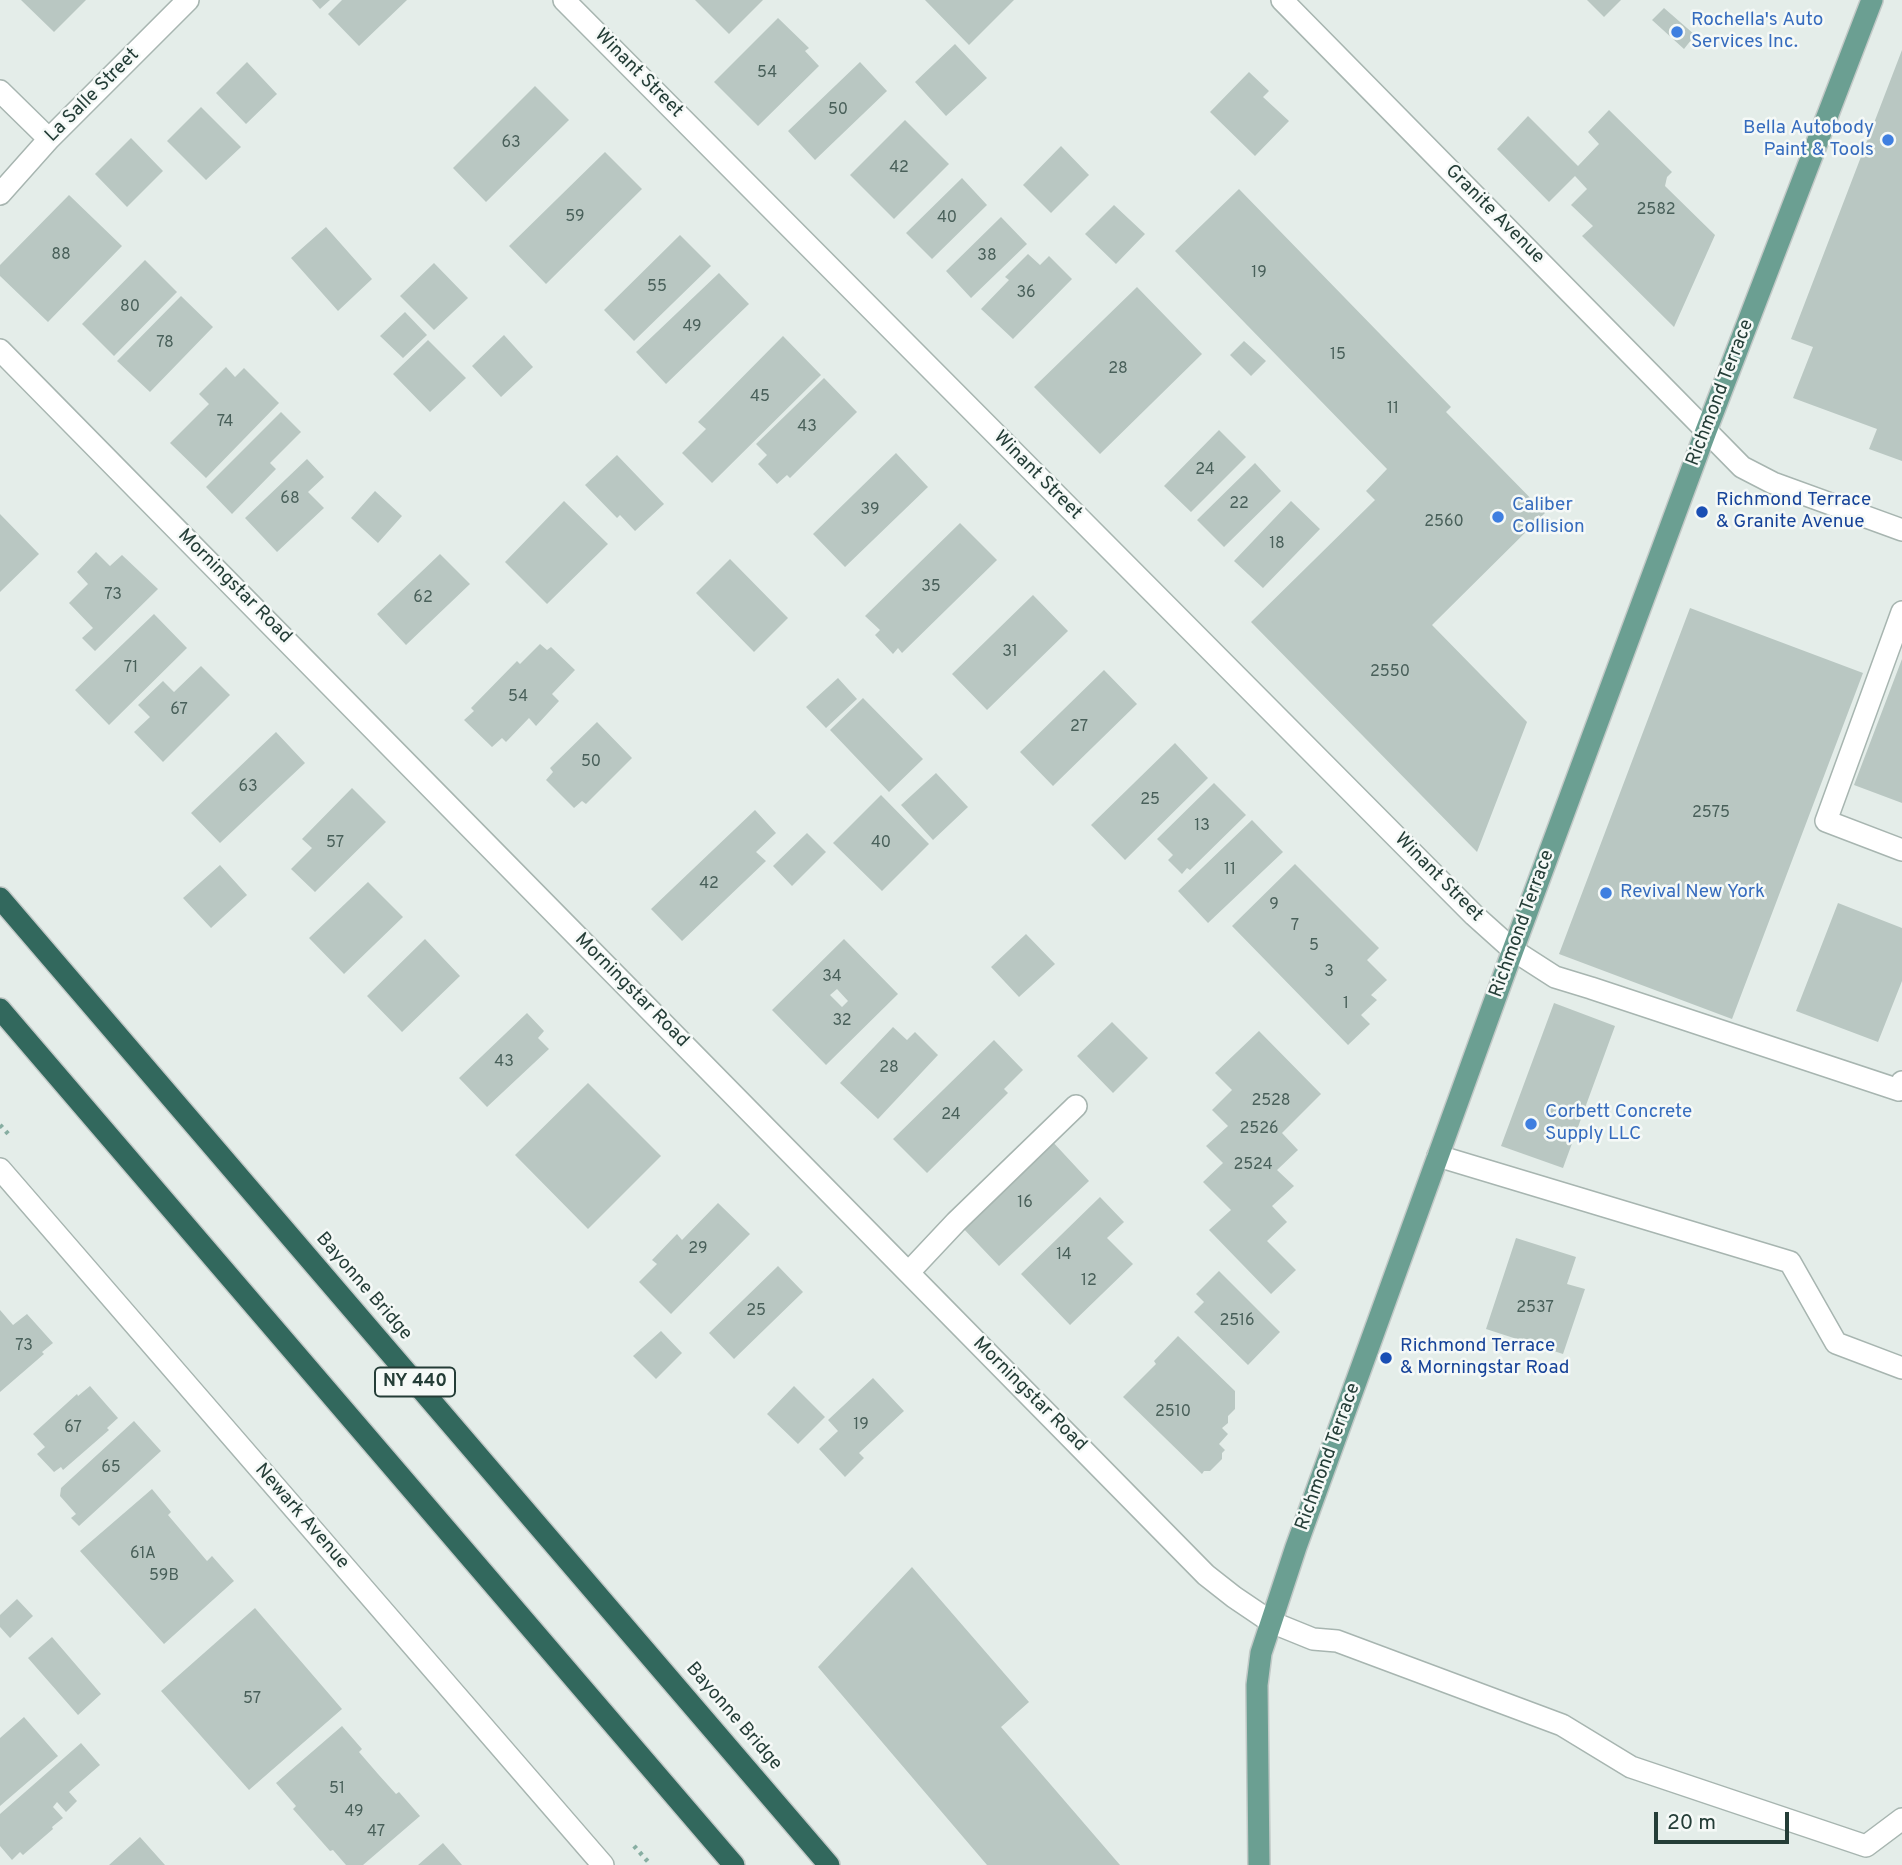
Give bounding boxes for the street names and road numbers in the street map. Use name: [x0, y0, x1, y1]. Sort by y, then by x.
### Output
street label: Winant Street: [589, 25, 687, 123]
street label: La Salle Street: [41, 44, 145, 148]
street label: Granite Avenue: [1440, 161, 1548, 269]
street label: Richmond Terrace: [1683, 316, 1759, 470]
street label: Winant Street: [988, 427, 1086, 525]
street label: Morningstar Road: [172, 525, 296, 649]
street label: Winant Street: [1389, 829, 1487, 927]
street label: Richmond Terrace: [1486, 847, 1560, 1001]
street label: Morningstar Road: [569, 929, 693, 1053]
street label: Bayonne Bridge: [310, 1228, 416, 1346]
street label: Morningstar Road: [967, 1333, 1091, 1457]
road number: NY 440: [375, 1367, 455, 1396]
street label: Richmond Terrace: [1292, 1380, 1366, 1534]
street label: Newark Avenue: [249, 1460, 353, 1574]
street label: Bayonne Bridge: [680, 1658, 786, 1776]

